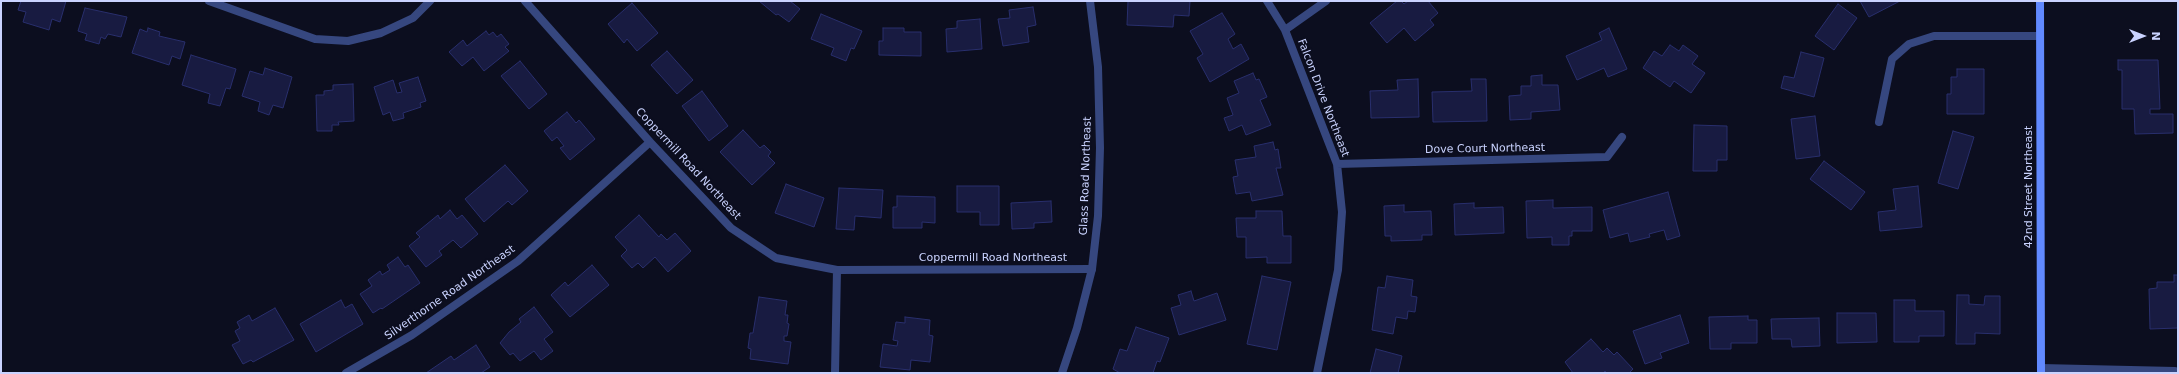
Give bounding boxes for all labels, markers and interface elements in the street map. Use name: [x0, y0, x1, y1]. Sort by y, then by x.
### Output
north arrow: [2123, 16, 2163, 56]
text: N: [2149, 31, 2162, 41]
street label: Falcon Drive Northeast: [1294, 37, 1352, 159]
street label: Coppermill Road Northeast: [633, 105, 743, 223]
street label: Glass Road Northeast: [1077, 116, 1095, 236]
street label: 42nd Street Northeast: [2022, 126, 2036, 248]
street label: Dove Court Northeast: [1425, 141, 1545, 157]
street label: Silverthorne Road Northeast: [382, 243, 518, 343]
street label: Coppermill Road Northeast: [919, 251, 1067, 265]

